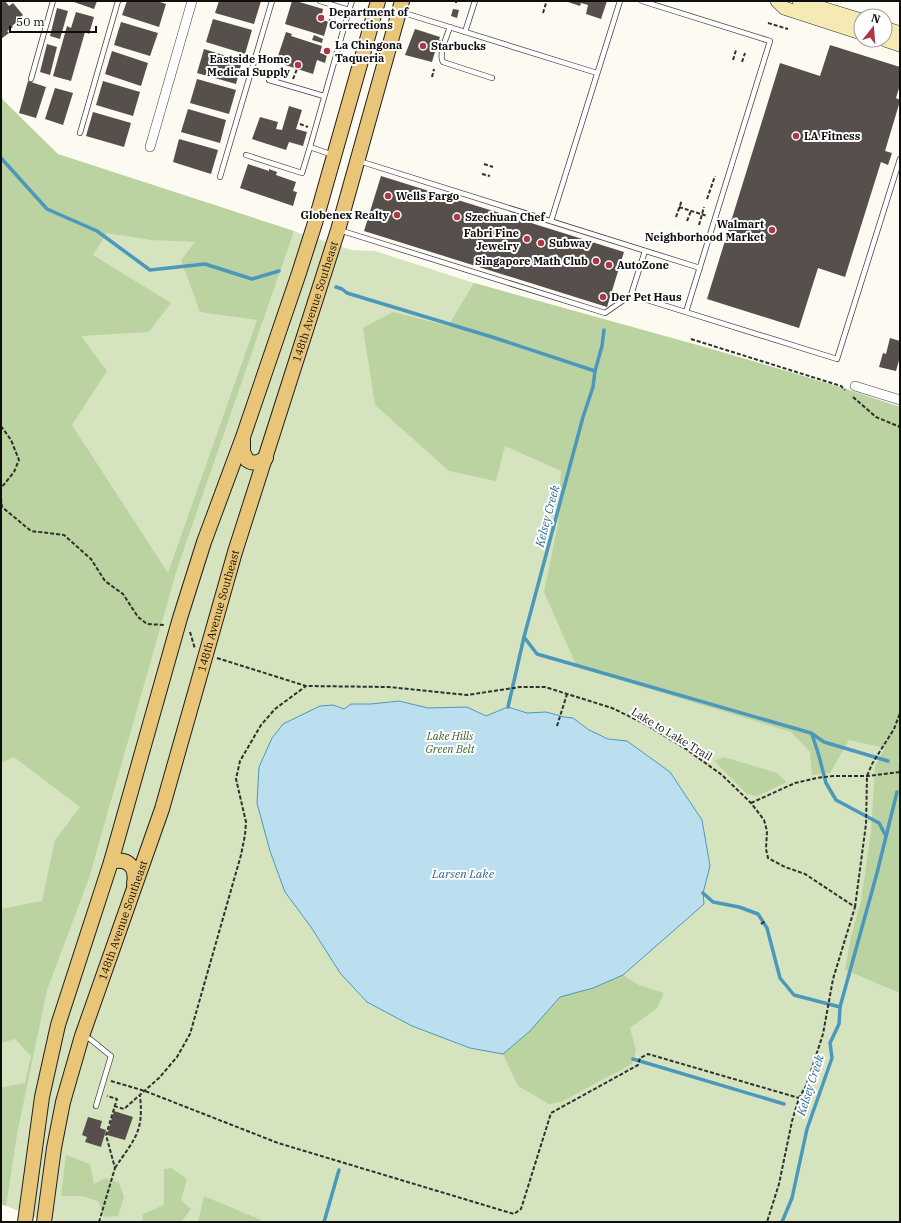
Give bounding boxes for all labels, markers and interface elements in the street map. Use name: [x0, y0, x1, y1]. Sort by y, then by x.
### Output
place label: Department of Corrections: [329, 5, 409, 32]
scale bar: [10, 8, 96, 34]
north arrow: [853, 8, 893, 48]
text: N: [870, 10, 882, 26]
marker: Department of Corrections: [316, 13, 326, 23]
text: 50 m: [16, 14, 45, 29]
place label: La Chingona Taqueria: [335, 38, 402, 65]
place label: Starbucks: [431, 39, 486, 53]
marker: Starbucks: [418, 41, 428, 51]
marker: La Chingona Taqueria: [322, 46, 332, 56]
place label: Eastside Home Medical Supply: [207, 52, 291, 79]
marker: Eastside Home Medical Supply: [293, 60, 303, 70]
place label: LA Fitness: [804, 129, 861, 143]
marker: LA Fitness: [791, 131, 801, 141]
place label: Wells Fargo: [396, 189, 459, 203]
marker: Wells Fargo: [383, 191, 393, 201]
place label: Globenex Realty: [301, 208, 390, 222]
marker: Globenex Realty: [392, 210, 402, 220]
place label: Szechuan Chef: [465, 210, 546, 224]
marker: Szechuan Chef: [452, 212, 462, 222]
place label: Walmart Neighborhood Market: [645, 217, 764, 244]
marker: Walmart Neighborhood Market: [767, 225, 777, 235]
place label: Fabri Fine Jewelry: [464, 226, 520, 253]
marker: Fabri Fine Jewelry: [522, 234, 532, 244]
place label: Subway: [549, 236, 592, 250]
marker: Subway: [536, 238, 546, 248]
street label: 148th Avenue Southeast: [289, 239, 341, 364]
place label: Singapore Math Club: [475, 254, 588, 268]
marker: Singapore Math Club: [591, 256, 601, 266]
place label: AutoZone: [617, 258, 669, 272]
marker: AutoZone: [604, 260, 614, 270]
place label: Der Pet Haus: [611, 290, 682, 304]
marker: Der Pet Haus: [598, 292, 608, 302]
water label: Kelsey Creek: [531, 483, 563, 549]
street label: 148th Avenue Southeast: [194, 548, 242, 673]
street label: Lake to Lake Trail: [629, 704, 715, 764]
park label: Lake Hills Green Belt: [425, 729, 476, 756]
street label: 148th Avenue Southeast: [95, 858, 150, 982]
water label: Larsen Lake: [431, 866, 495, 881]
water label: Kelsey Creek: [793, 1052, 827, 1118]

